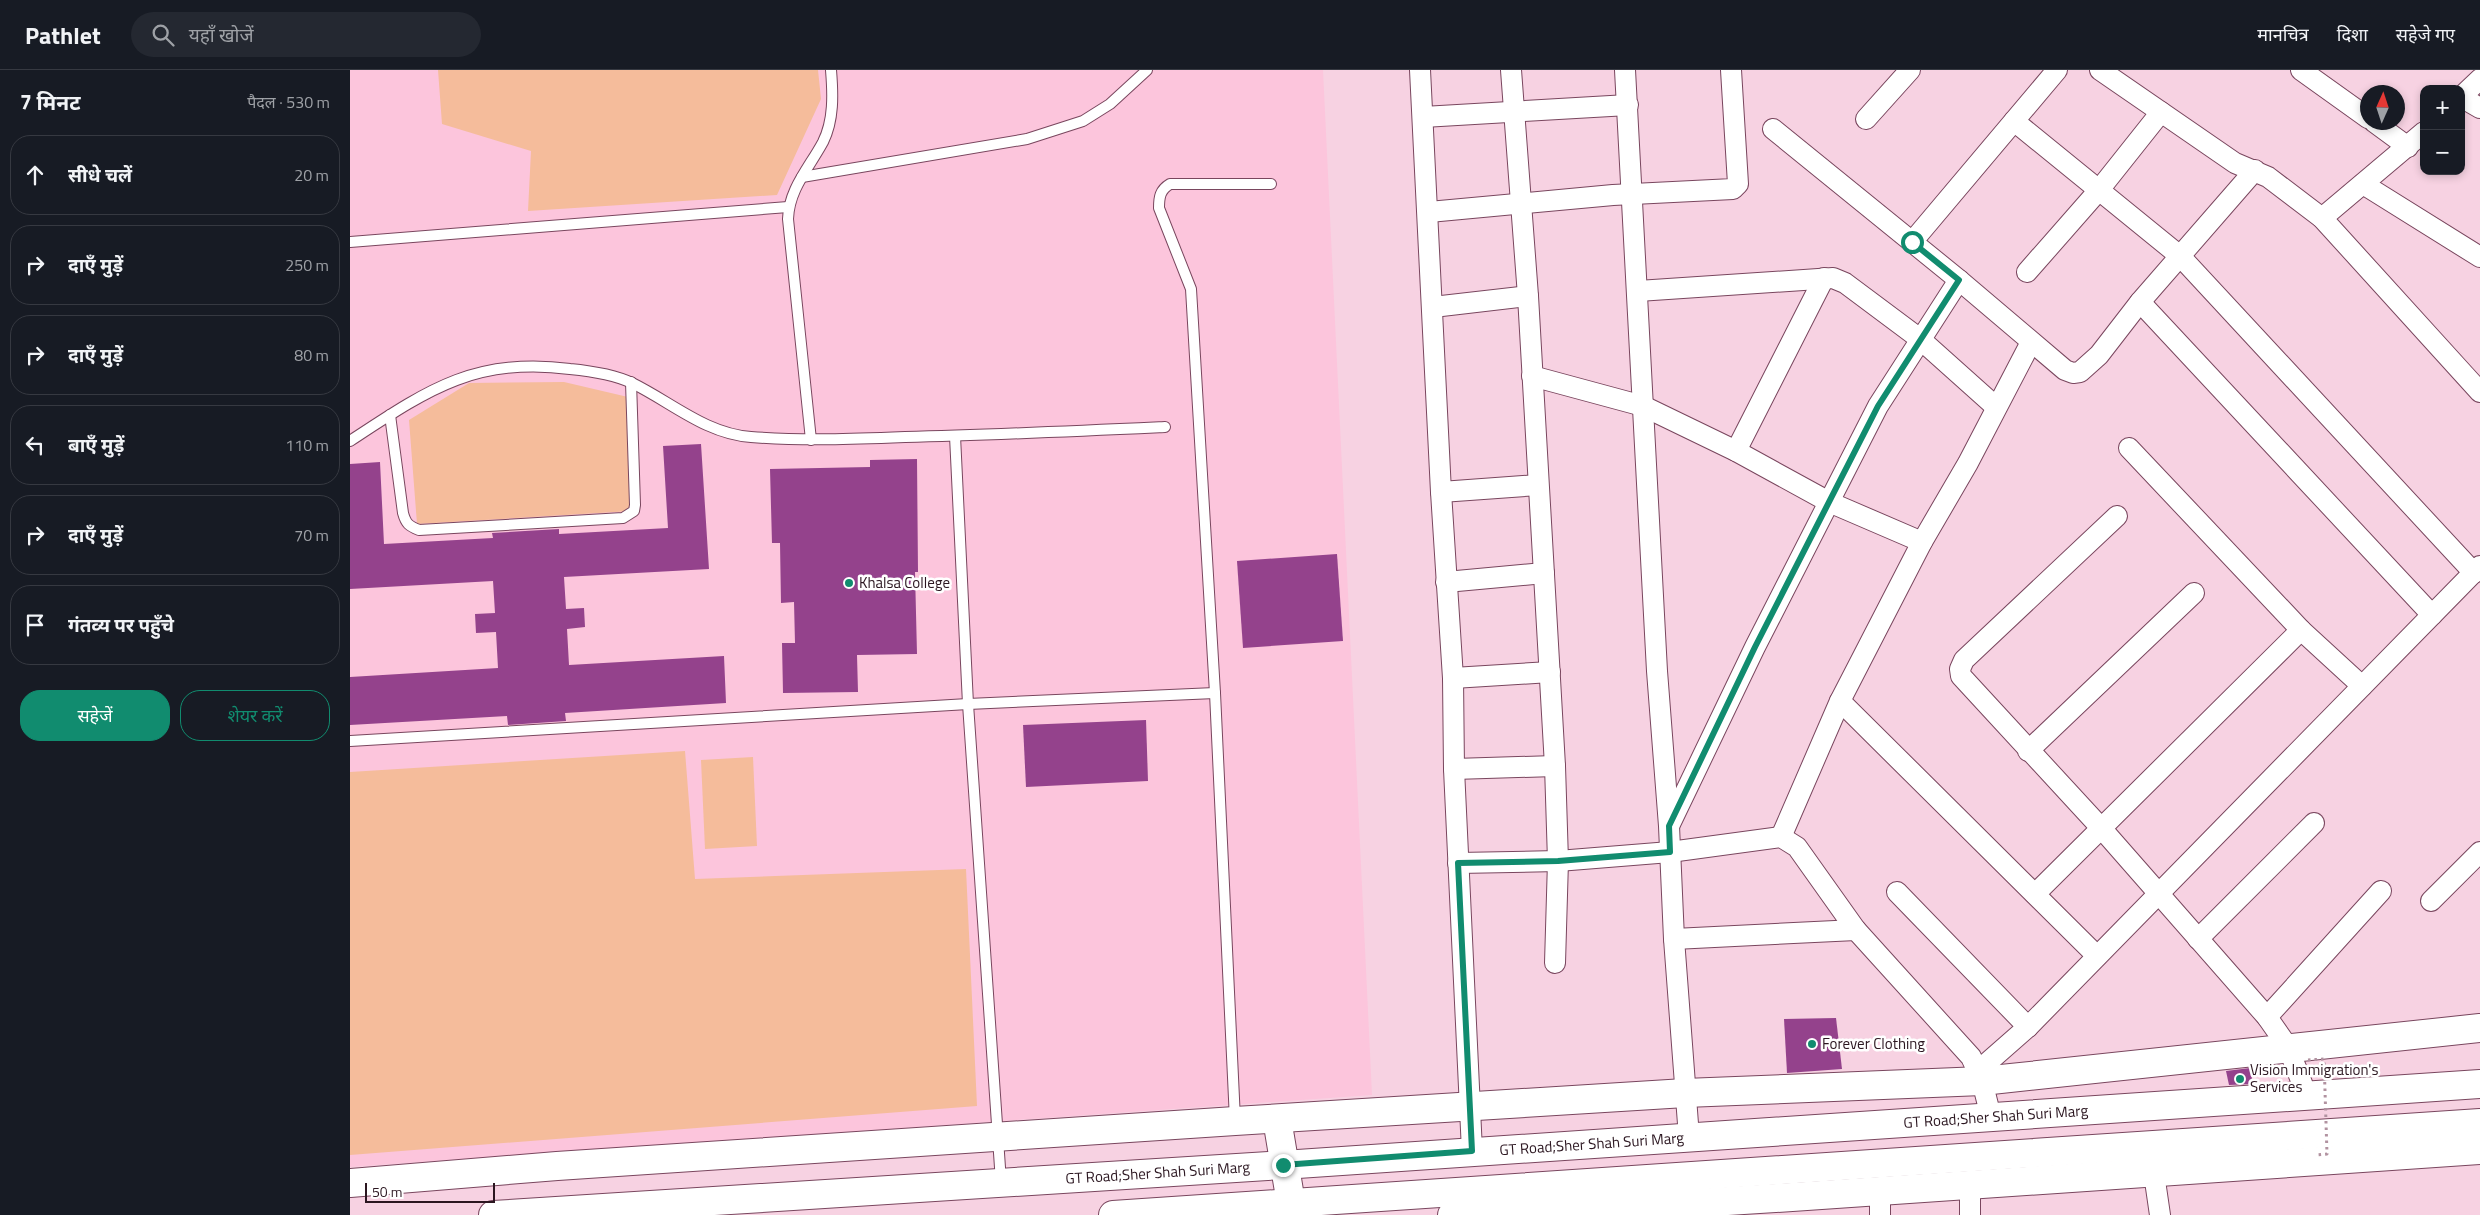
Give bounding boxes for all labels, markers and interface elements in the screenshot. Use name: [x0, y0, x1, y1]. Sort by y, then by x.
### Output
search box: [131, 12, 481, 57]
text: Pathlet: [25, 17, 101, 53]
text: यहाँ खोजें: [189, 20, 254, 49]
icon: search: [149, 21, 177, 49]
text: मानचित्र: [2257, 21, 2309, 48]
text: दिशा: [2337, 21, 2368, 48]
text: सहेजे गए: [2396, 21, 2455, 48]
north arrow: [2360, 85, 2405, 130]
map controls: [2420, 85, 2465, 175]
button: +: [2420, 85, 2465, 130]
text: 7 मिनट: [20, 86, 80, 118]
text: पैदल · 530 m: [247, 90, 330, 114]
button: −: [2420, 130, 2465, 175]
text: सीधे चलें: [68, 160, 132, 189]
icon: ahead: [21, 161, 49, 189]
text: 20 m: [294, 163, 329, 187]
route start: [1901, 231, 1924, 254]
text: दाएँ मुड़ें: [68, 250, 123, 279]
icon: right: [21, 251, 49, 279]
text: 250 m: [285, 253, 329, 277]
text: दाएँ मुड़ें: [68, 340, 123, 369]
icon: right: [21, 341, 49, 369]
text: 80 m: [294, 343, 329, 367]
text: बाएँ मुड़ें: [68, 430, 124, 459]
icon: left: [21, 431, 49, 459]
text: 110 m: [285, 433, 329, 457]
text: दाएँ मुड़ें: [68, 520, 123, 549]
icon: right: [21, 521, 49, 549]
text: 70 m: [294, 523, 329, 547]
place label: Khalsa College: [859, 571, 950, 594]
marker: Khalsa College: [843, 577, 855, 589]
text: गंतव्य पर पहुँचे: [68, 610, 174, 639]
icon: arrive: [21, 611, 49, 639]
button: सहेजें: [20, 690, 170, 741]
button: शेयर करें: [180, 690, 330, 741]
place label: Forever Clothing: [1822, 1032, 1925, 1055]
marker: Forever Clothing: [1806, 1038, 1818, 1050]
place label: Vision Immigration's Services: [2250, 1058, 2378, 1098]
marker: Vision Immigration's Services: [2234, 1073, 2246, 1085]
street label: GT Road;Sher Shah Suri Marg: [1903, 1099, 2089, 1134]
street label: GT Road;Sher Shah Suri Marg: [1499, 1126, 1685, 1161]
route end: [1272, 1154, 1295, 1177]
street label: GT Road;Sher Shah Suri Marg: [1065, 1155, 1251, 1190]
scale bar: [365, 1180, 495, 1203]
text: 50 m: [372, 1181, 402, 1202]

